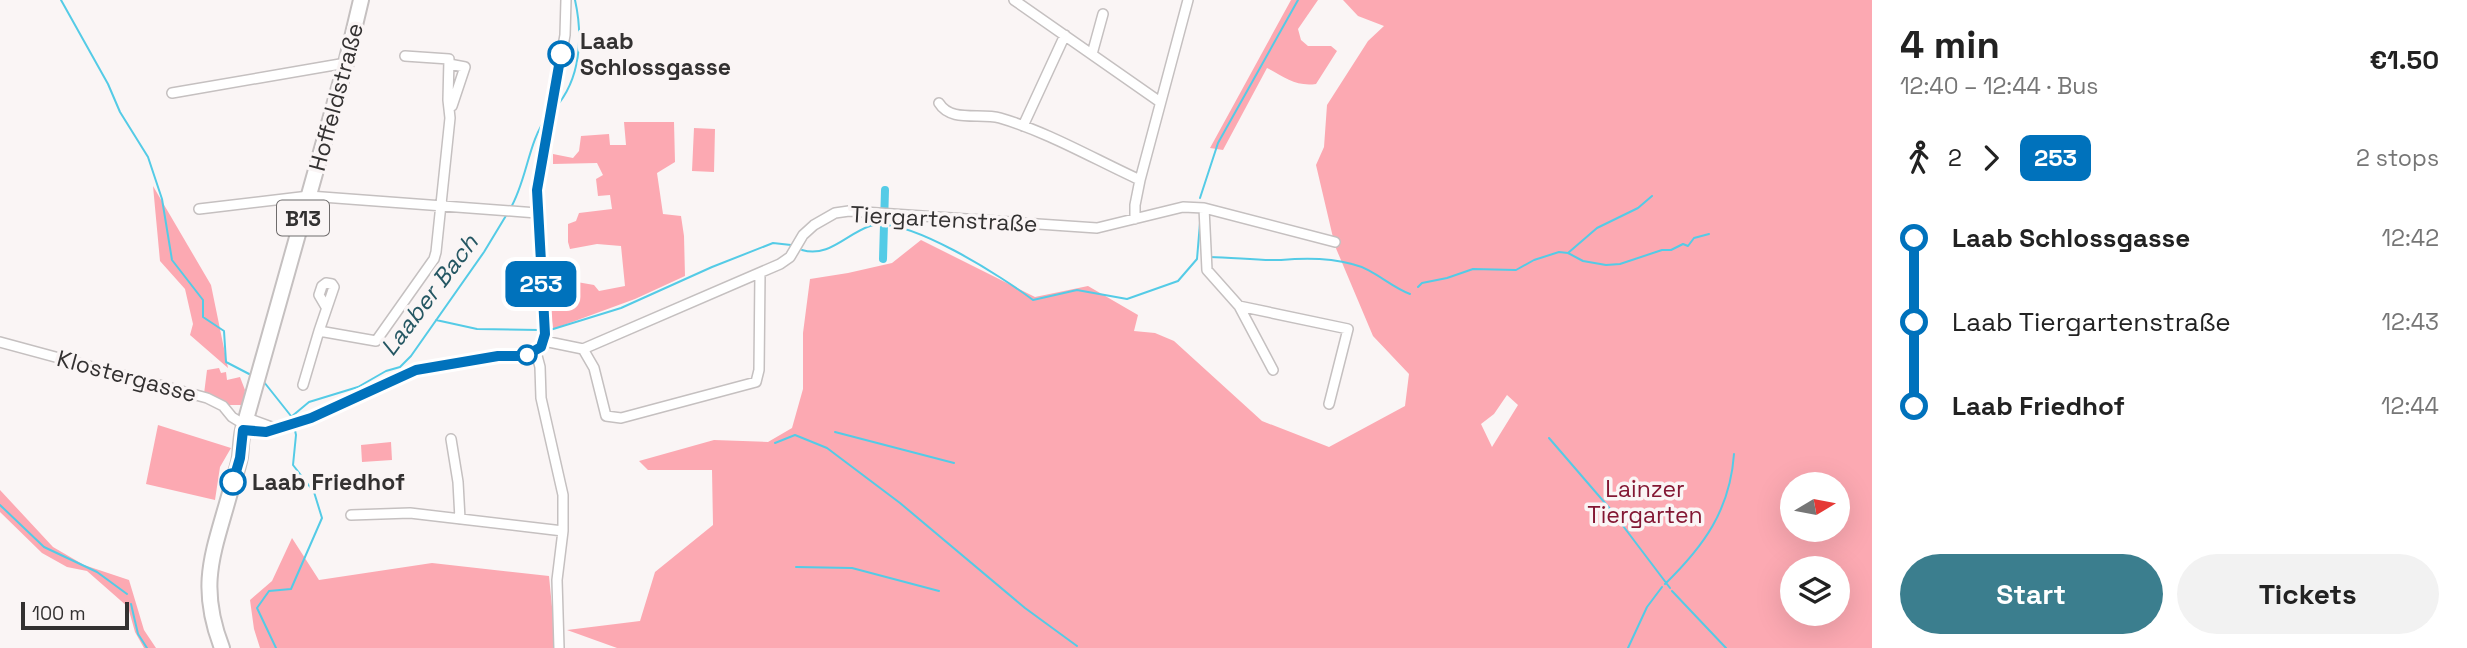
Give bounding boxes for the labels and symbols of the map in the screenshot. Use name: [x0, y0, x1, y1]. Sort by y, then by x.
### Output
street label: Hoffeldstraße: [302, 20, 370, 174]
place label: Laab Schlossgasse: [580, 26, 731, 82]
marker: Laab Schlossgasse: [548, 41, 574, 67]
street label: Tiergartenstraße: [850, 199, 1038, 239]
road number: B13: [277, 200, 329, 235]
water label: Laaber Bach: [373, 227, 485, 362]
line badge: 253: [501, 261, 581, 307]
street label: Klostergasse: [54, 343, 200, 409]
unlabelled marker: [517, 345, 537, 365]
place label: Laab Friedhof: [252, 467, 405, 497]
marker: Laab Friedhof: [220, 469, 246, 495]
north arrow: [1780, 472, 1850, 542]
park label: Lainzer Tiergarten: [1587, 474, 1703, 530]
scale bar: [21, 599, 130, 631]

